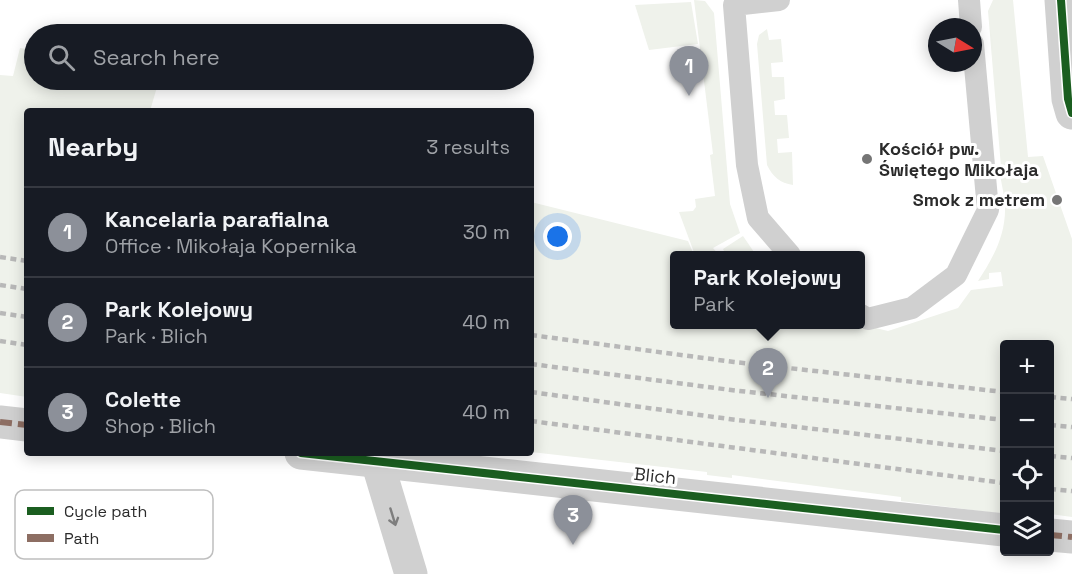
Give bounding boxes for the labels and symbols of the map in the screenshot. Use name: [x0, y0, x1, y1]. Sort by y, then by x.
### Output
north arrow: [928, 18, 982, 72]
pin: 1: [670, 46, 708, 96]
place label: Kościół pw. Świętego Mikołaja: [879, 137, 1039, 181]
marker: Kościół pw. Świętego Mikołaja: [860, 152, 874, 166]
place label: Smok z metrem: [913, 188, 1045, 211]
marker: Smok z metrem: [1050, 193, 1064, 207]
your location: [543, 222, 572, 251]
pin: 2: [748, 348, 788, 398]
street label: Blich: [633, 462, 677, 489]
legend: [15, 490, 213, 559]
pin: 3: [554, 496, 592, 545]
text: Cycle path: [64, 501, 147, 522]
one-way arrow: [388, 507, 399, 526]
text: Path: [64, 528, 99, 549]

